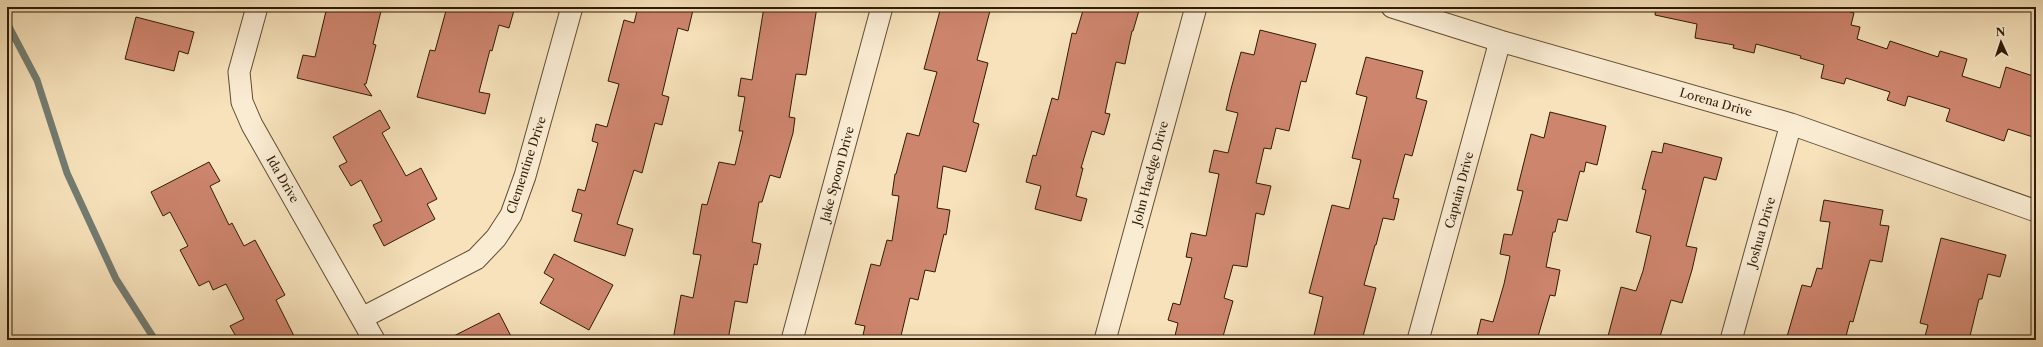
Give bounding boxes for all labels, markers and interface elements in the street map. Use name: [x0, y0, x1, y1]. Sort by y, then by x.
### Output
north arrow: [1981, 22, 2021, 62]
text: N: [1995, 25, 2006, 39]
street label: Lorena Drive: [1678, 84, 1754, 120]
street label: Clementine Drive: [503, 114, 549, 216]
street label: John Haedge Drive: [1128, 119, 1171, 229]
street label: Jake Spoon Drive: [817, 124, 857, 225]
street label: Captain Drive: [1442, 150, 1477, 230]
street label: Ida Drive: [263, 153, 303, 206]
street label: Joshua Drive: [1743, 195, 1778, 271]

